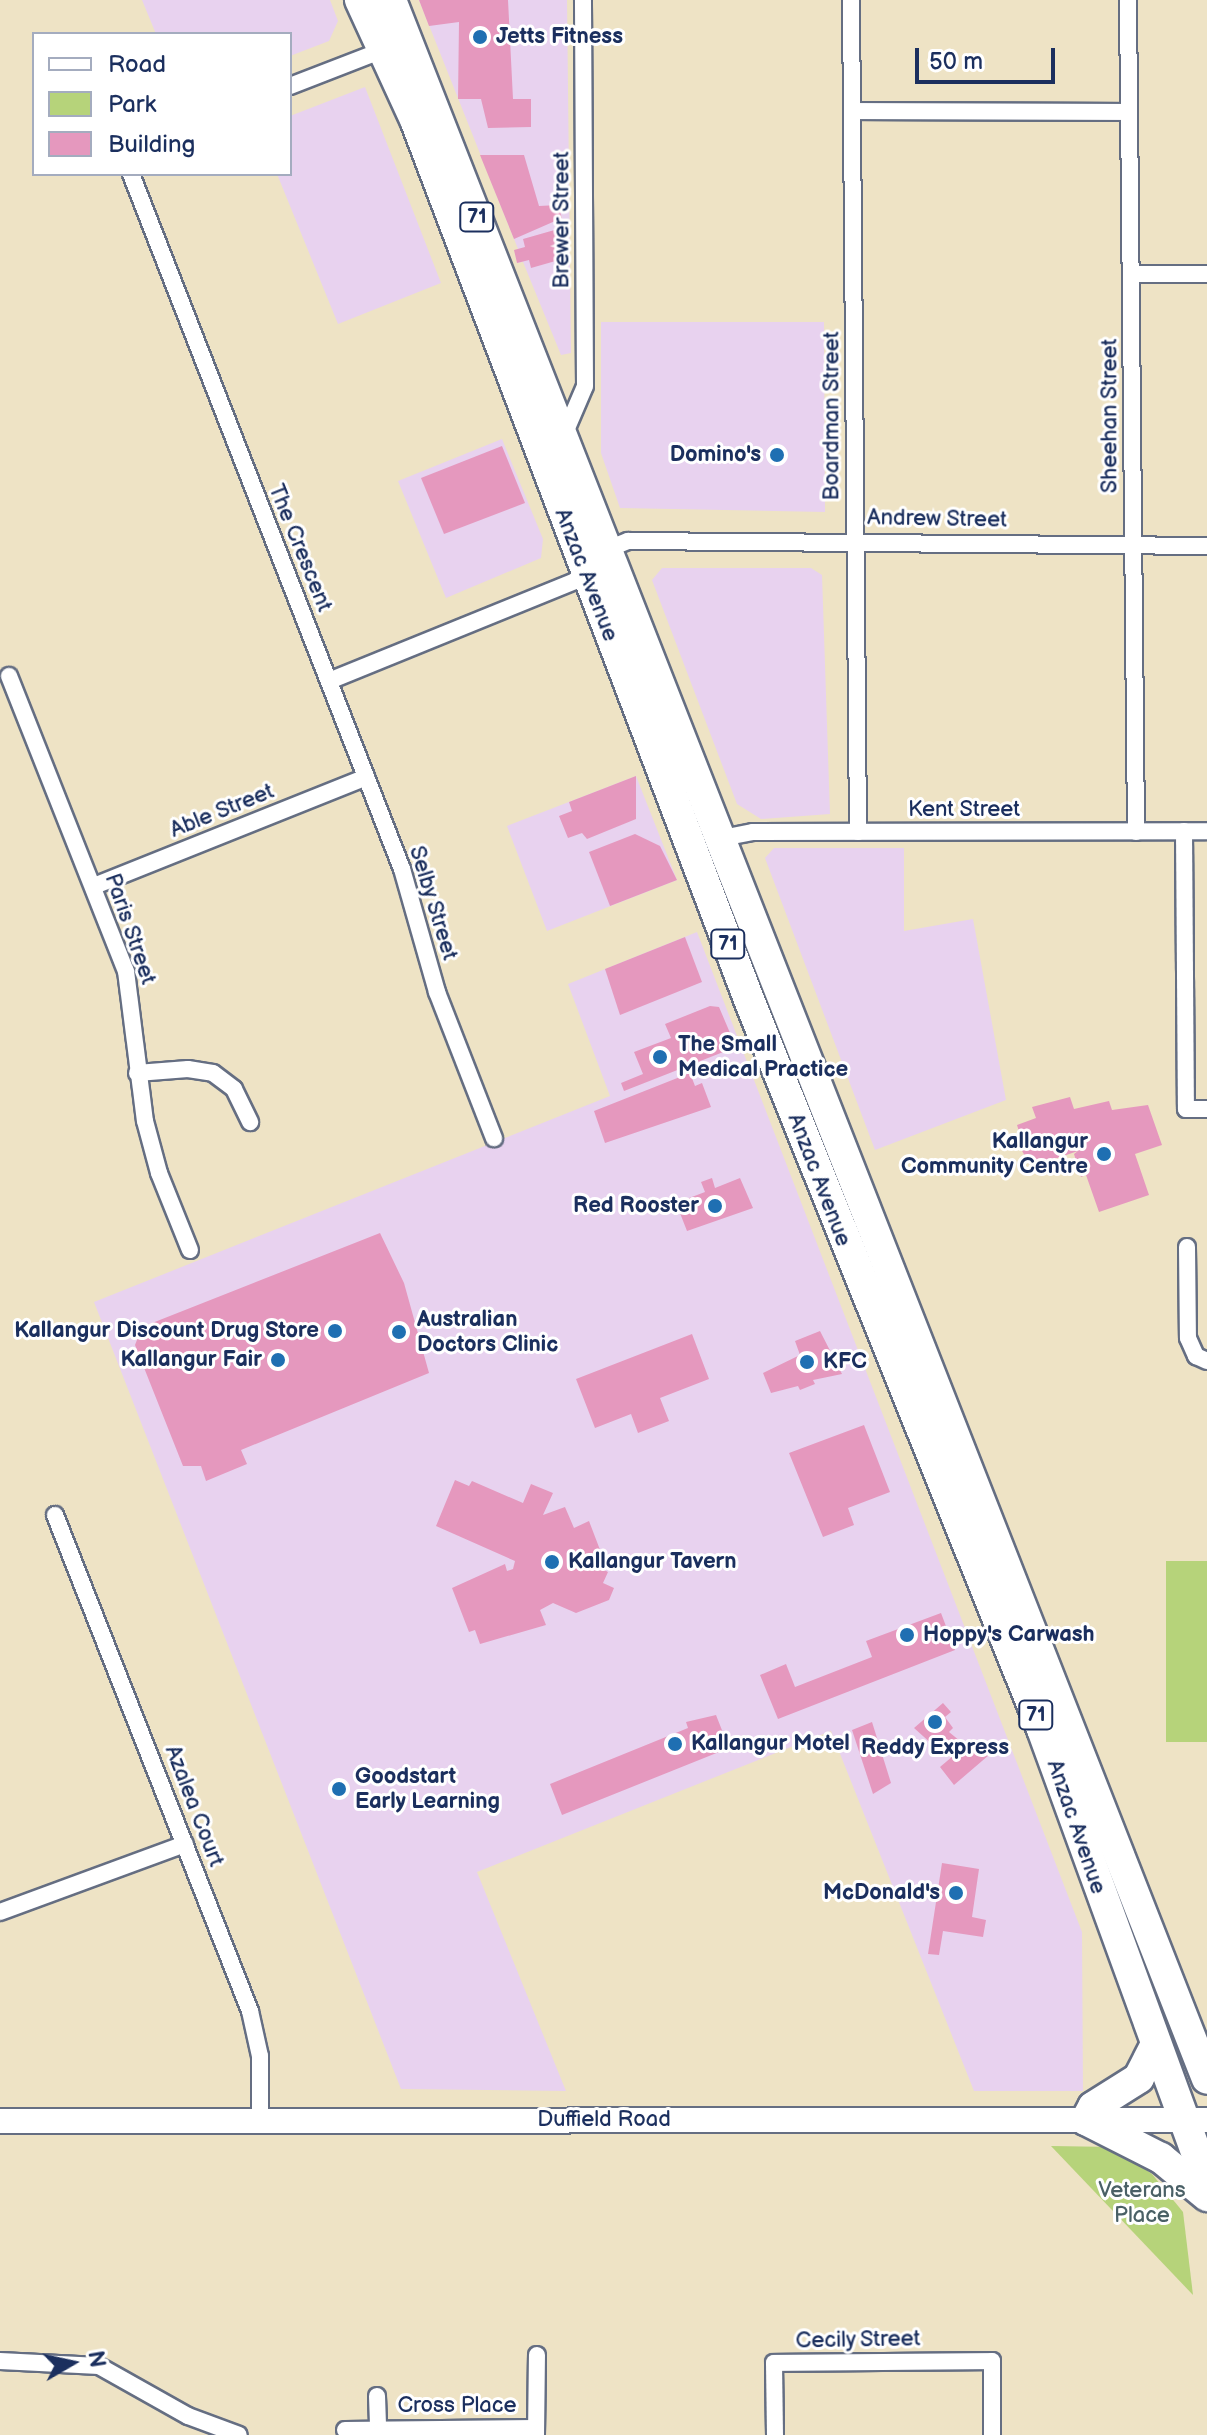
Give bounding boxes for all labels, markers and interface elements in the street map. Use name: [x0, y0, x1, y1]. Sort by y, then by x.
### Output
place label: Jetts Fitness: [496, 24, 623, 50]
marker: Jetts Fitness: [471, 28, 489, 46]
legend: [32, 32, 292, 176]
scale bar: [919, 32, 1059, 82]
text: 50 m: [929, 47, 983, 76]
text: Road: [108, 50, 166, 79]
text: Park: [108, 90, 156, 119]
text: Building: [108, 130, 195, 159]
street label: Brewer Street: [549, 151, 575, 289]
road number: 71: [459, 201, 495, 233]
street label: Boardman Street: [819, 331, 845, 501]
street label: Sheehan Street: [1097, 339, 1123, 493]
place label: Domino's: [670, 442, 761, 468]
marker: Domino's: [768, 446, 786, 464]
street label: The Crescent: [263, 481, 337, 615]
street label: Anzac Avenue: [549, 505, 623, 645]
street label: Andrew Street: [867, 505, 1007, 533]
street label: Able Street: [166, 778, 278, 844]
street label: Kent Street: [908, 797, 1020, 823]
street label: Selby Street: [403, 842, 463, 964]
street label: Paris Street: [99, 870, 161, 988]
road number: 71: [710, 928, 746, 960]
place label: The Small Medical Practice: [678, 1031, 848, 1082]
marker: The Small Medical Practice: [649, 1046, 671, 1068]
street label: Anzac Avenue: [782, 1110, 856, 1250]
place label: Kallangur Community Centre: [900, 1128, 1088, 1180]
marker: Kallangur Community Centre: [1095, 1145, 1113, 1163]
place label: Red Rooster: [573, 1193, 699, 1219]
marker: Red Rooster: [706, 1197, 724, 1215]
place label: Australian Doctors Clinic: [417, 1306, 558, 1358]
place label: Kallangur Discount Drug Store: [14, 1318, 319, 1344]
marker: Australian Doctors Clinic: [388, 1321, 410, 1343]
marker: Kallangur Discount Drug Store: [326, 1322, 344, 1340]
place label: Kallangur Fair: [120, 1347, 262, 1373]
place label: KFC: [823, 1349, 867, 1375]
marker: Kallangur Fair: [269, 1351, 287, 1369]
marker: KFC: [798, 1353, 816, 1371]
place label: Kallangur Tavern: [568, 1549, 737, 1575]
marker: Kallangur Tavern: [543, 1553, 561, 1571]
place label: Hoppy's Carwash: [923, 1622, 1095, 1648]
marker: Hoppy's Carwash: [898, 1626, 916, 1644]
road number: 71: [1018, 1699, 1054, 1731]
marker: Reddy Express: [926, 1713, 944, 1731]
place label: Kallangur Motel: [691, 1731, 850, 1757]
marker: Kallangur Motel: [666, 1735, 684, 1753]
place label: Reddy Express: [861, 1735, 1009, 1761]
street label: Azalea Court: [159, 1742, 229, 1870]
street label: Anzac Avenue: [1041, 1757, 1111, 1897]
place label: Goodstart Early Learning: [355, 1763, 501, 1814]
marker: Goodstart Early Learning: [330, 1780, 348, 1798]
place label: McDonald's: [823, 1880, 940, 1906]
marker: McDonald's: [947, 1884, 965, 1902]
street label: Duffield Road: [537, 2107, 671, 2133]
park label: Veterans Place: [1098, 2177, 1186, 2228]
north arrow: [32, 2323, 112, 2403]
street label: Cecily Street: [794, 2326, 922, 2354]
text: N: [82, 2349, 111, 2369]
street label: Cross Place: [397, 2393, 517, 2419]

